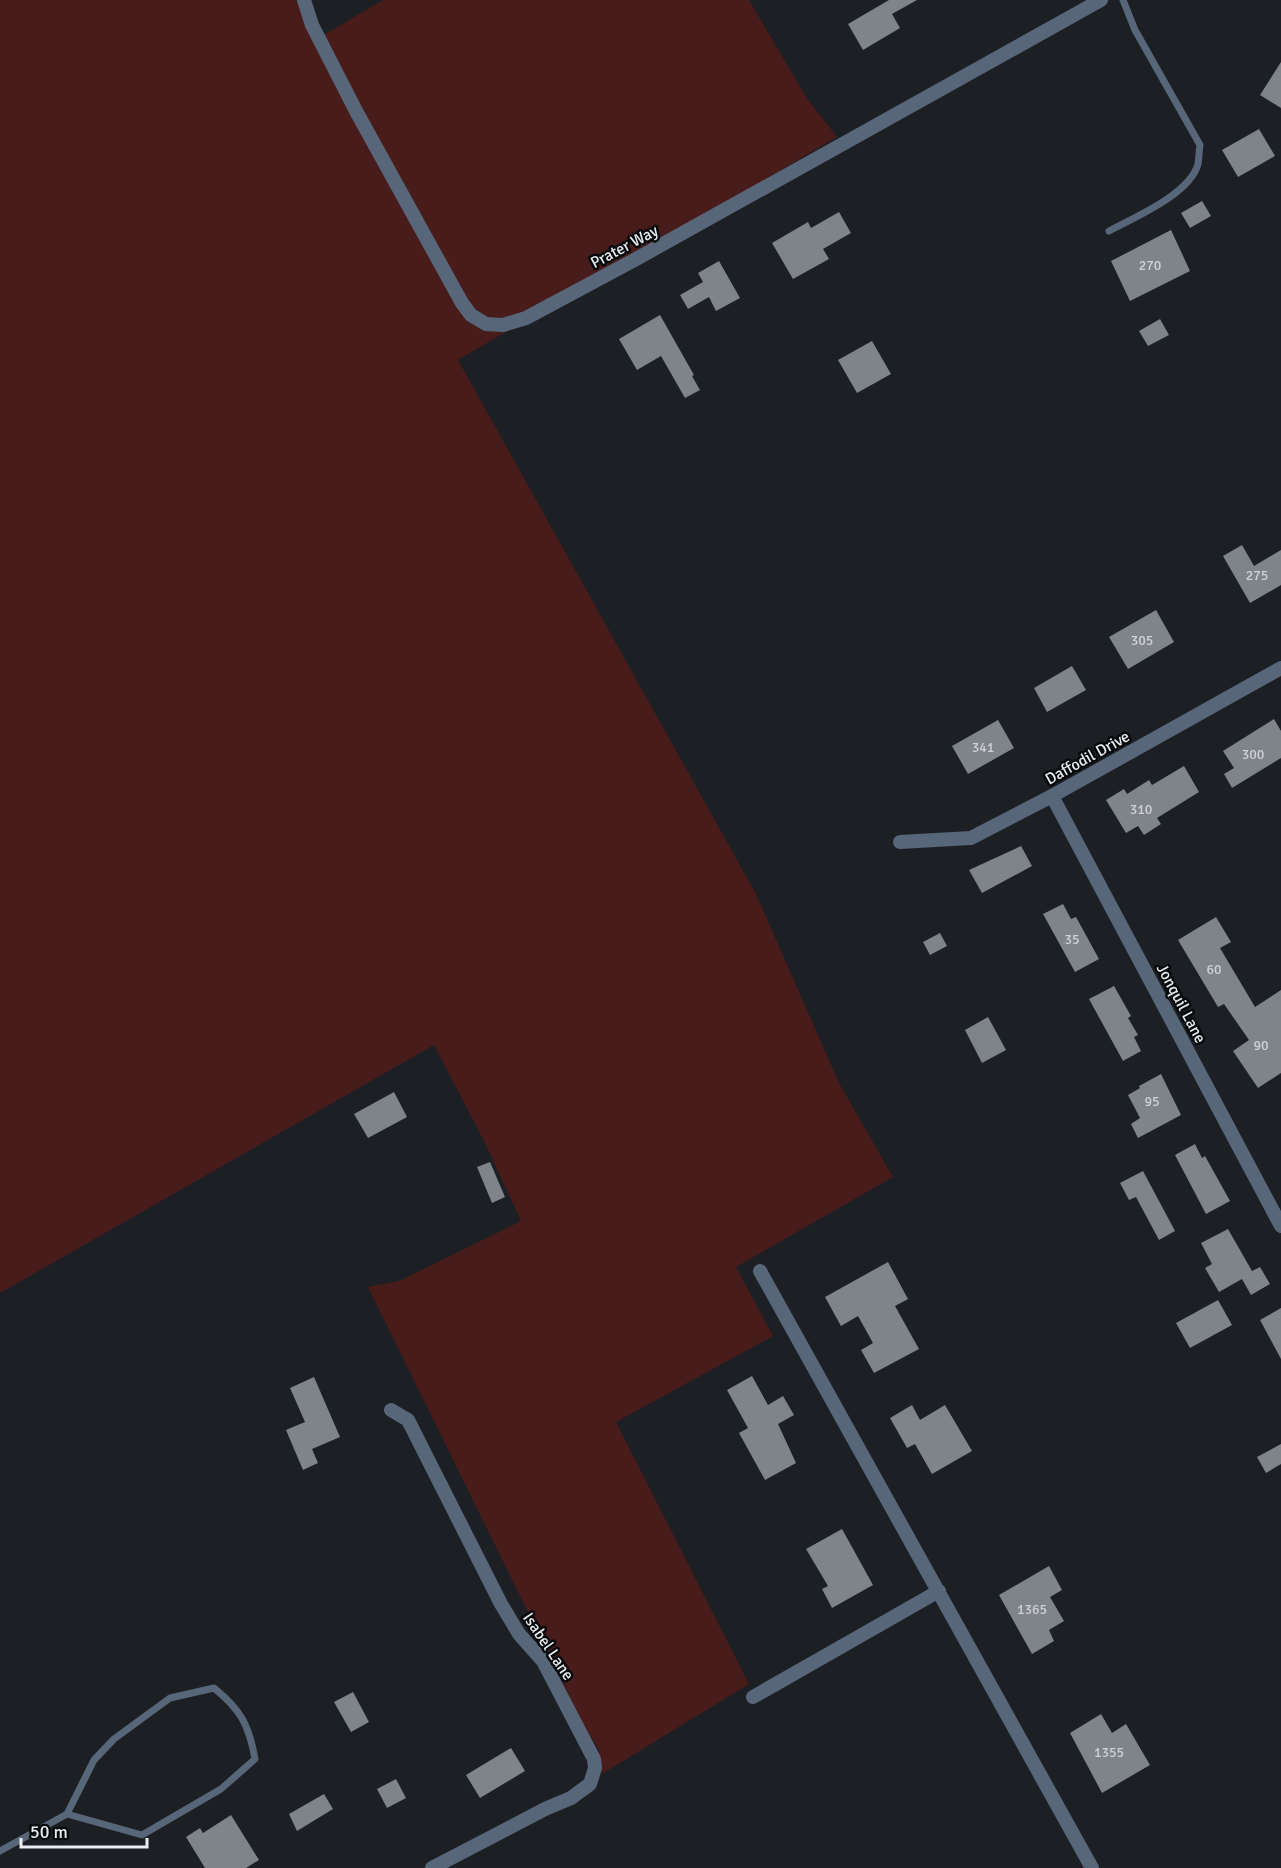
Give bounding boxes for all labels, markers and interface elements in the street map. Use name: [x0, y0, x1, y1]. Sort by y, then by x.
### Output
street label: Prater Way: [587, 220, 662, 273]
house number: 270: [1139, 257, 1161, 274]
house number: 275: [1246, 567, 1268, 584]
house number: 305: [1131, 632, 1153, 649]
street label: Daffodil Drive: [1042, 726, 1133, 789]
house number: 341: [972, 739, 994, 756]
house number: 300: [1242, 746, 1264, 763]
house number: 310: [1130, 801, 1152, 818]
house number: 35: [1064, 931, 1080, 948]
street label: Jonquil Lane: [1152, 960, 1210, 1047]
house number: 60: [1206, 961, 1222, 978]
house number: 90: [1253, 1037, 1269, 1054]
house number: 95: [1144, 1093, 1160, 1110]
house number: 1365: [1017, 1601, 1047, 1618]
street label: Isabel Lane: [518, 1609, 578, 1684]
house number: 1355: [1094, 1744, 1124, 1761]
scale bar: [21, 1811, 147, 1849]
text: 50 m: [30, 1821, 68, 1843]

